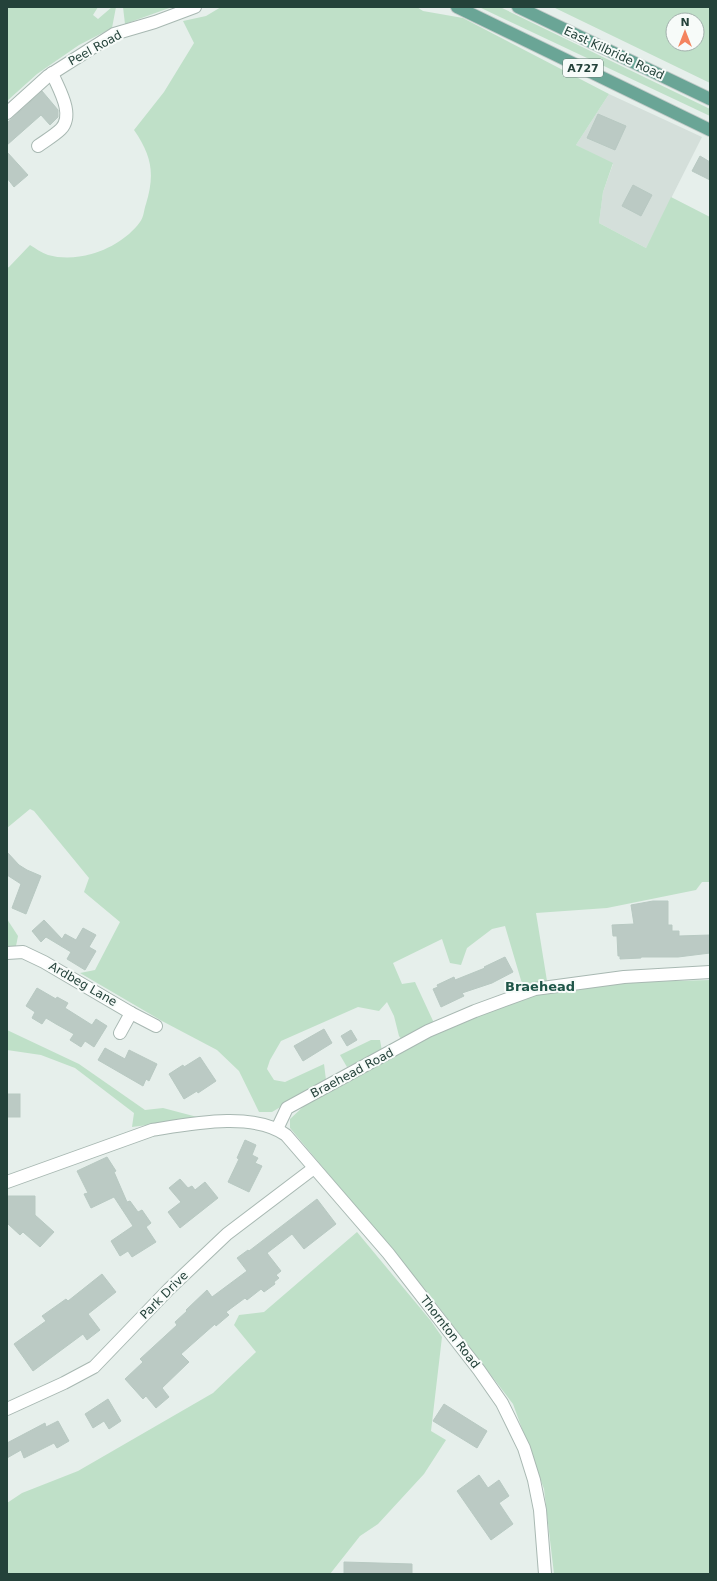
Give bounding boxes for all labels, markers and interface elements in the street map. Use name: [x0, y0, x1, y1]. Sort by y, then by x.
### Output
north arrow: [665, 12, 705, 52]
text: N: [680, 16, 690, 29]
street label: East Kilbride Road: [562, 24, 666, 82]
street label: Peel Road: [66, 28, 124, 68]
road number: A727: [563, 59, 603, 77]
street label: Ardbeg Lane: [47, 959, 119, 1009]
district label: Braehead: [505, 979, 575, 994]
street label: Braehead Road: [308, 1045, 396, 1101]
street label: Park Drive: [137, 1268, 191, 1322]
street label: Thornton Road: [417, 1292, 483, 1371]

